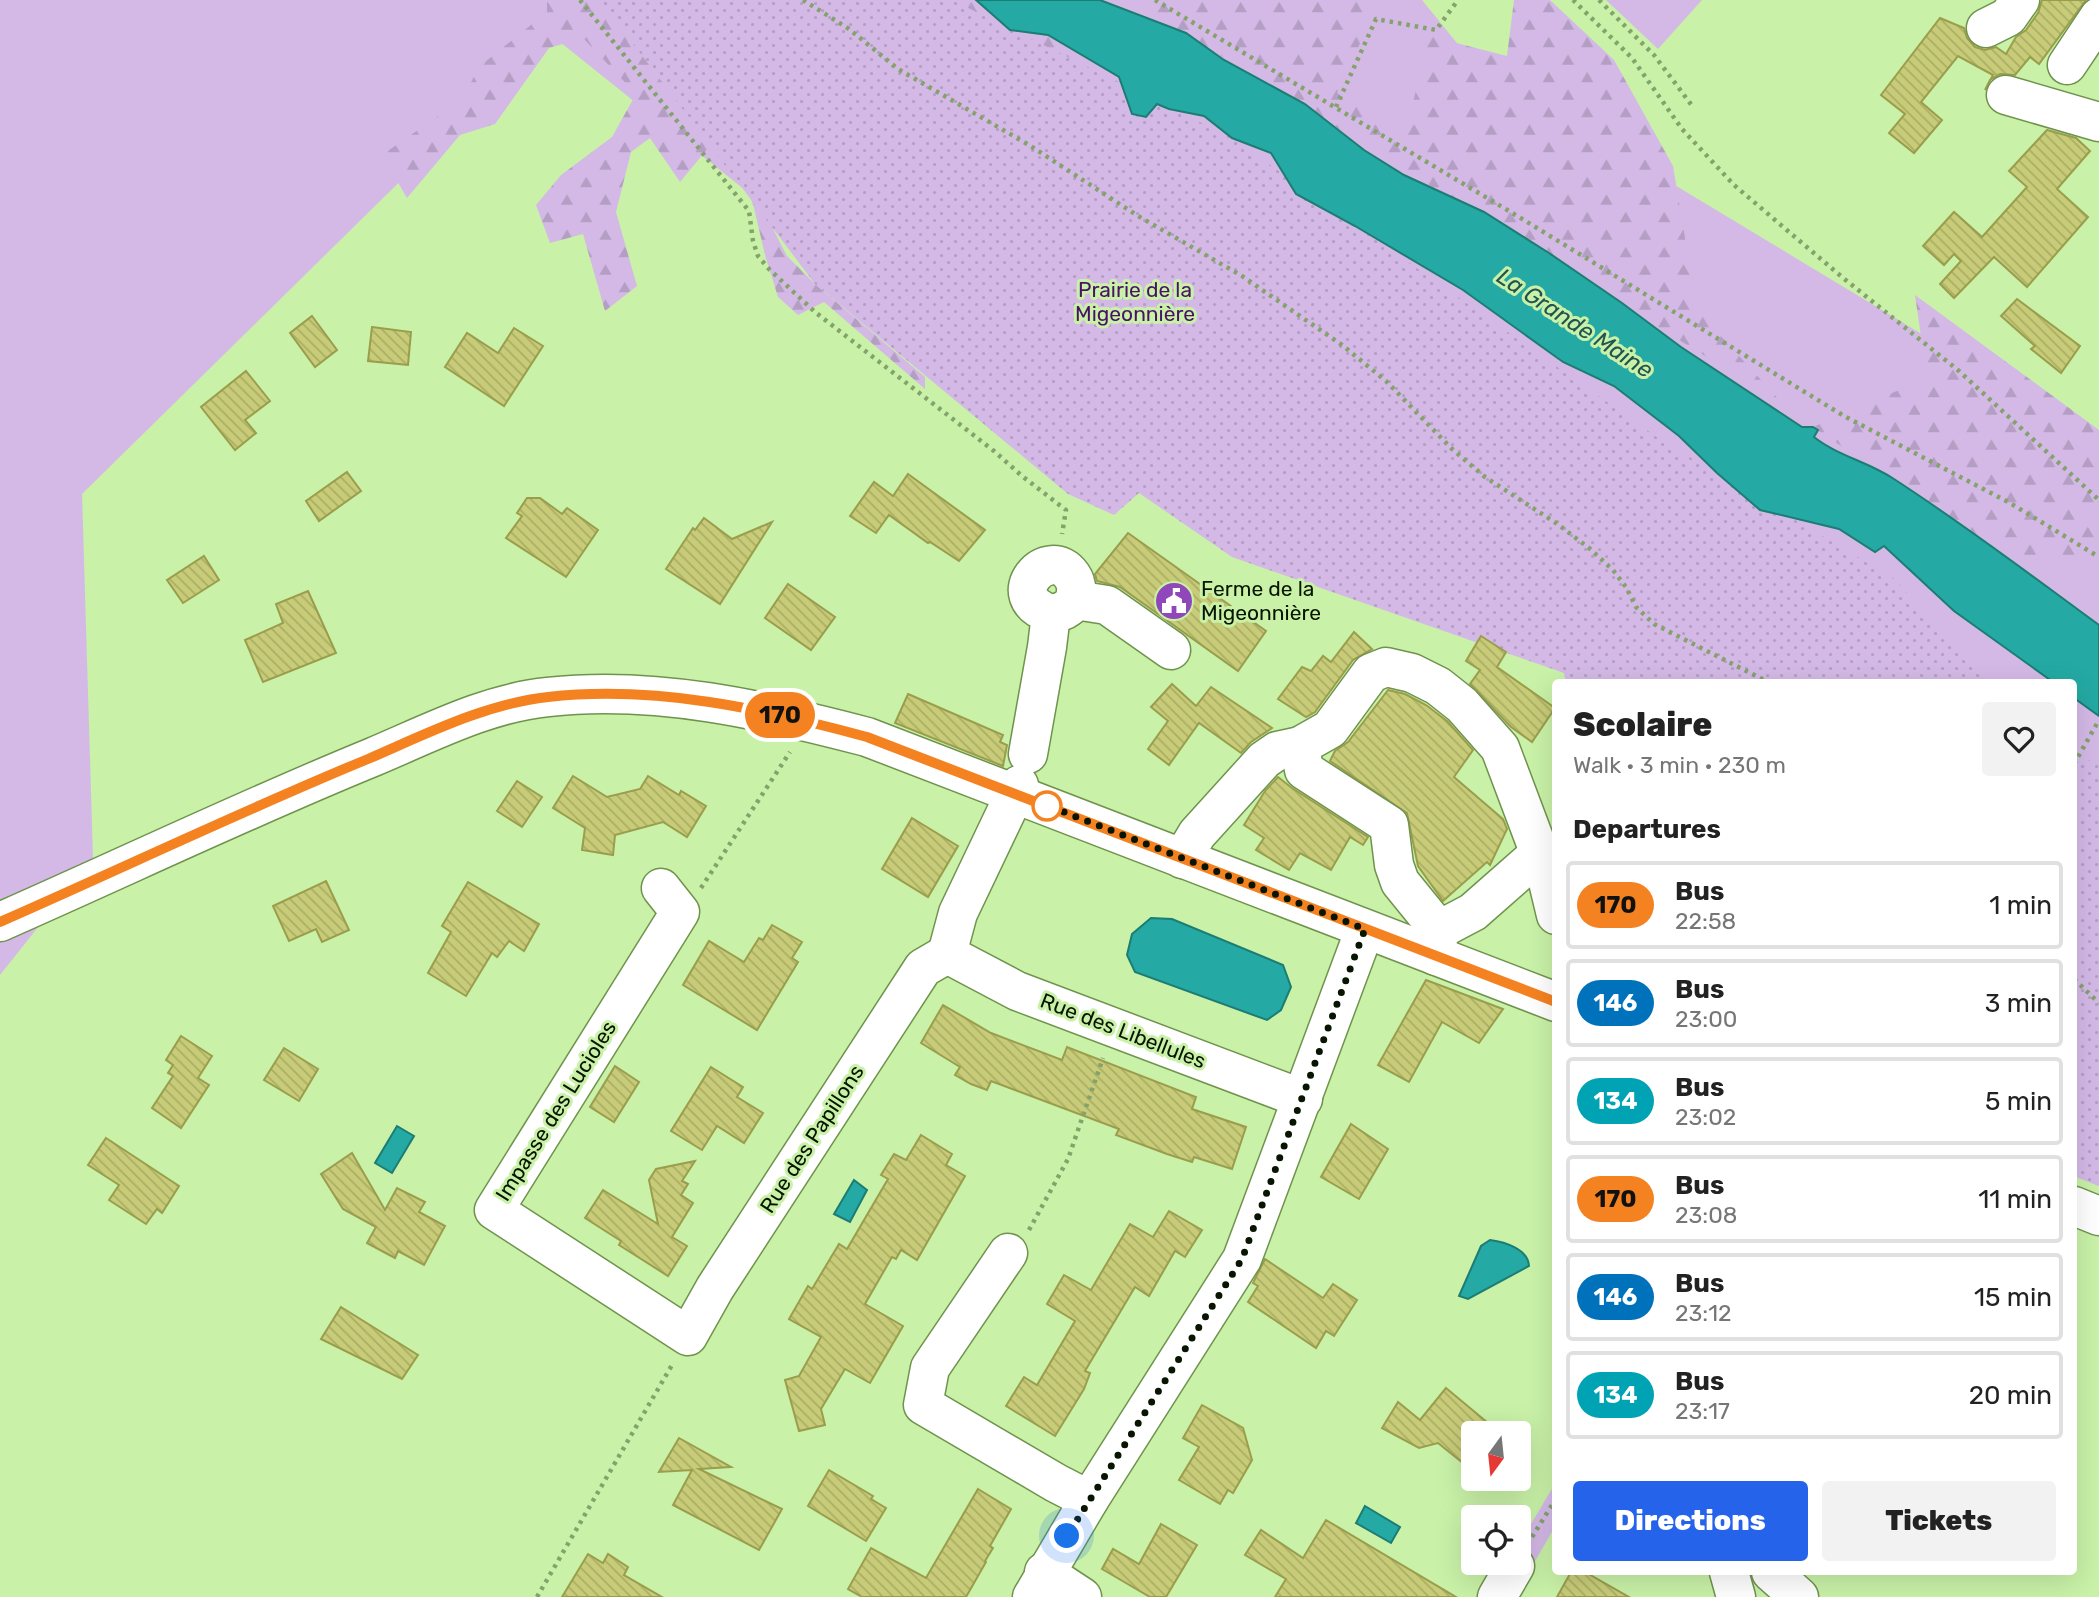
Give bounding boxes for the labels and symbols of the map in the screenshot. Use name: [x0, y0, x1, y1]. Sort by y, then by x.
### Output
water label: La Grande Maine: [1492, 262, 1658, 384]
park label: Prairie de la Migeonnière: [1075, 277, 1195, 326]
place label: Ferme de la Migeonnière: [1201, 576, 1321, 625]
public building icon: Ferme de la Migeonnière: [1153, 580, 1195, 622]
line badge: 170: [740, 692, 820, 738]
unlabelled marker: [1032, 791, 1062, 821]
street label: Rue des Libellules: [1037, 988, 1209, 1074]
street label: Impasse des Lucioles: [490, 1016, 621, 1205]
street label: Rue des Papillons: [754, 1060, 869, 1217]
north arrow: [1461, 1421, 1531, 1491]
your location: [1049, 1518, 1084, 1553]

